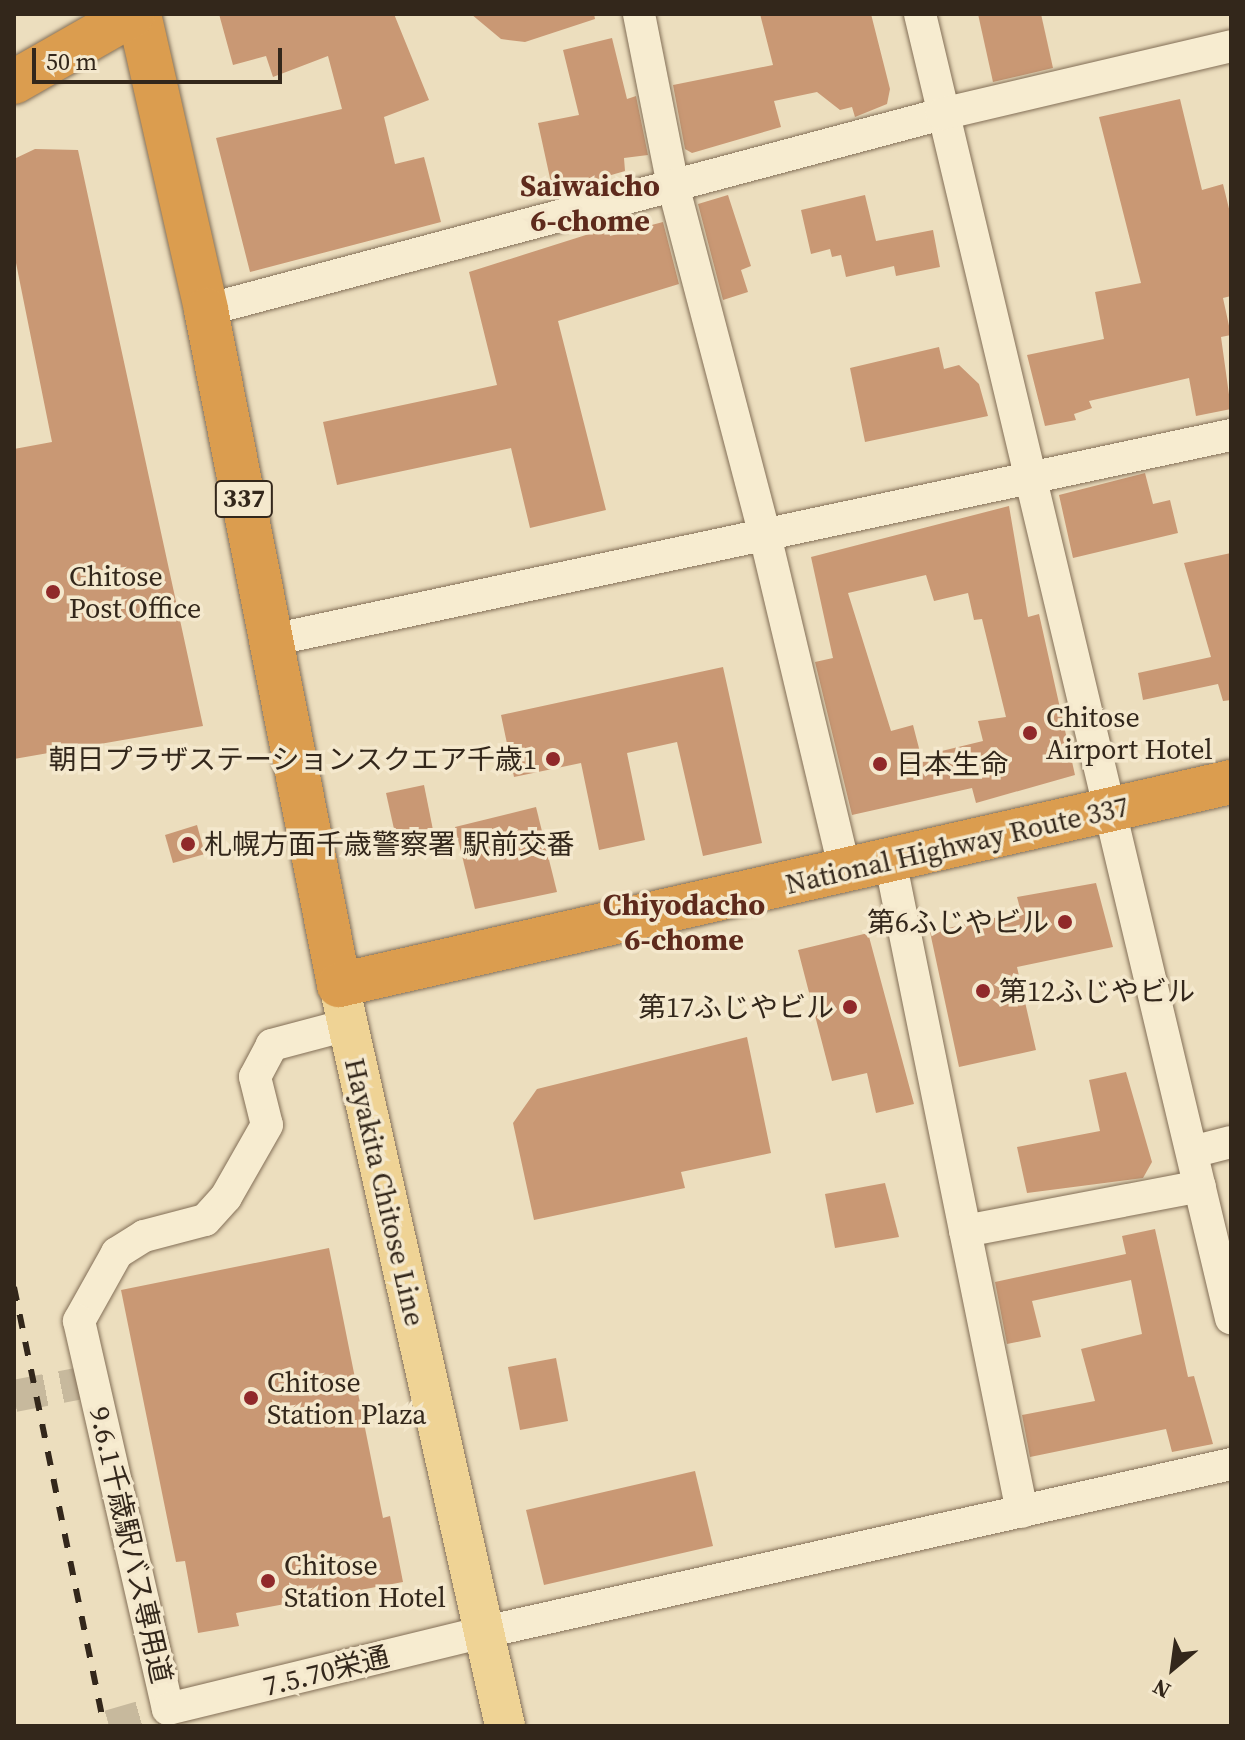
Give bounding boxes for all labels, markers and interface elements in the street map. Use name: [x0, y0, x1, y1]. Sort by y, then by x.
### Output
scale bar: [36, 32, 286, 82]
text: 50 m: [46, 45, 97, 78]
district label: Saiwaicho 6-chome: [520, 168, 660, 238]
road number: 337: [214, 477, 274, 521]
place label: Chitose Post Office: [69, 559, 201, 625]
marker: Chitose Post Office: [44, 583, 62, 601]
place label: Chitose Airport Hotel: [1046, 700, 1213, 766]
marker: Chitose Airport Hotel: [1021, 724, 1039, 742]
place label: 朝日プラザステーションスクエア千歳1: [47, 742, 537, 776]
place label: 日本生命: [896, 747, 1008, 781]
marker: 朝日プラザステーションスクエア千歳1: [544, 750, 562, 768]
marker: 日本生命: [871, 755, 889, 773]
street label: National Highway Route 337: [782, 789, 1132, 901]
place label: 札幌方面千歳警察署 駅前交番: [204, 827, 575, 861]
marker: 札幌方面千歳警察署 駅前交番: [179, 835, 197, 853]
district label: Chiyodacho 6-chome: [603, 887, 765, 958]
place label: 第6ふじやビル: [867, 905, 1049, 939]
marker: 第6ふじやビル: [1056, 913, 1074, 931]
place label: 第12ふじやビル: [999, 974, 1195, 1008]
marker: 第12ふじやビル: [974, 982, 992, 1000]
place label: 第17ふじやビル: [638, 990, 834, 1024]
marker: 第17ふじやビル: [841, 998, 859, 1016]
street label: Hayakita Chitose Line: [338, 1055, 432, 1329]
place label: Chitose Station Plaza: [267, 1365, 427, 1431]
marker: Chitose Station Plaza: [242, 1389, 260, 1407]
street label: 9.6.1千歳駅バス専用道: [83, 1403, 179, 1687]
place label: Chitose Station Hotel: [284, 1548, 446, 1614]
marker: Chitose Station Hotel: [259, 1572, 277, 1590]
north arrow: [1133, 1628, 1213, 1708]
street label: 7.5.70栄通: [259, 1639, 393, 1703]
text: N: [1147, 1672, 1176, 1706]

